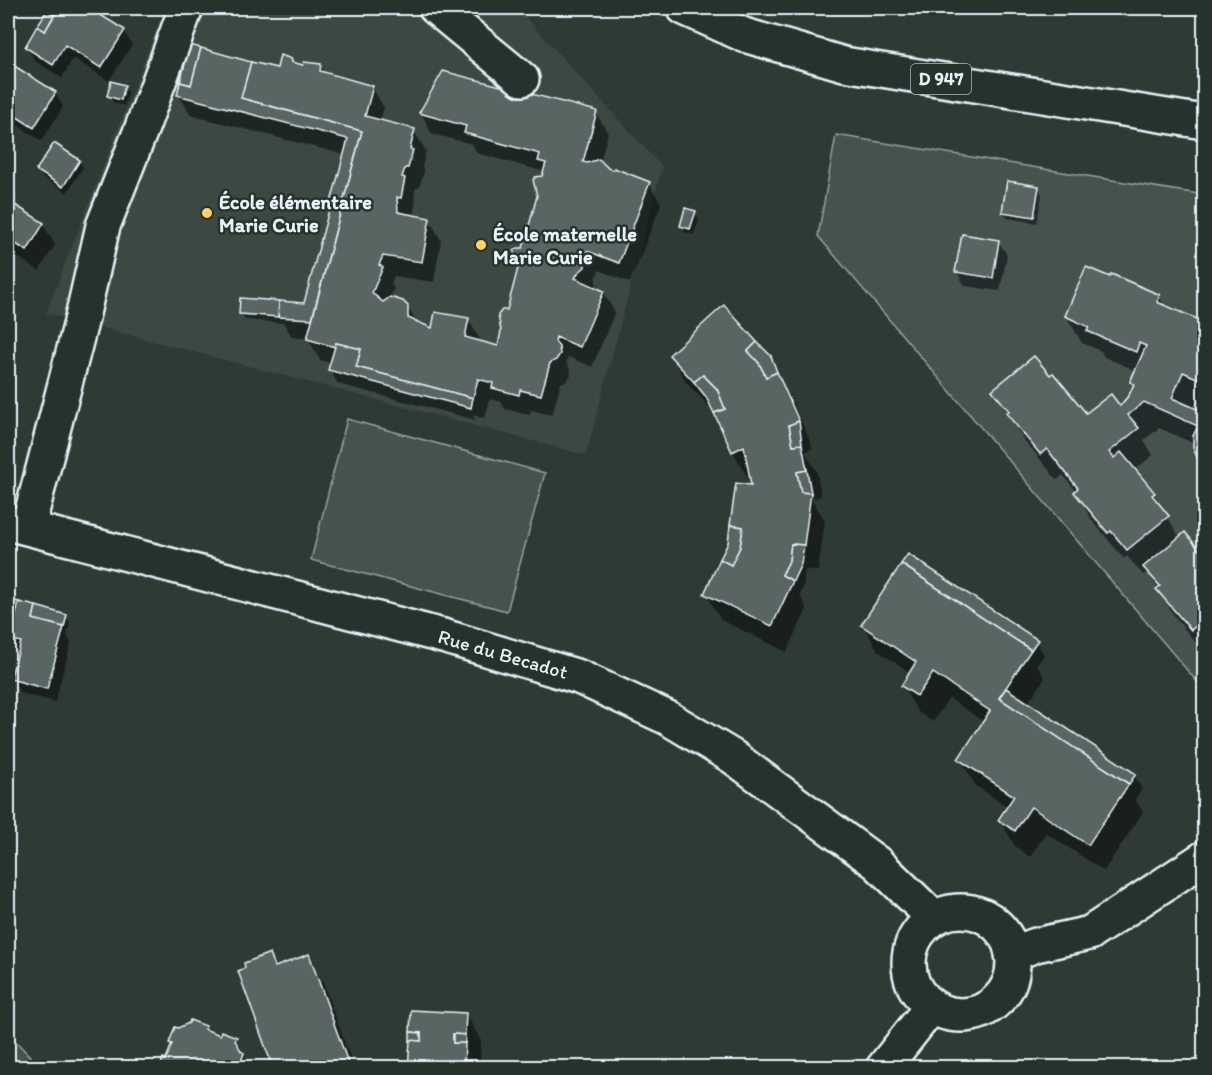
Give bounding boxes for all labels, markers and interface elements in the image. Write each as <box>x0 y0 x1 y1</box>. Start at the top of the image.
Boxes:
road number: D 947 <box>911 64 971 94</box>
place label: École élémentaire Marie Curie <box>219 190 372 237</box>
marker: École élémentaire Marie Curie <box>200 206 214 220</box>
place label: École maternelle Marie Curie <box>493 222 637 269</box>
marker: École maternelle Marie Curie <box>474 238 488 252</box>
street label: Rue du Becadot <box>435 624 571 684</box>

